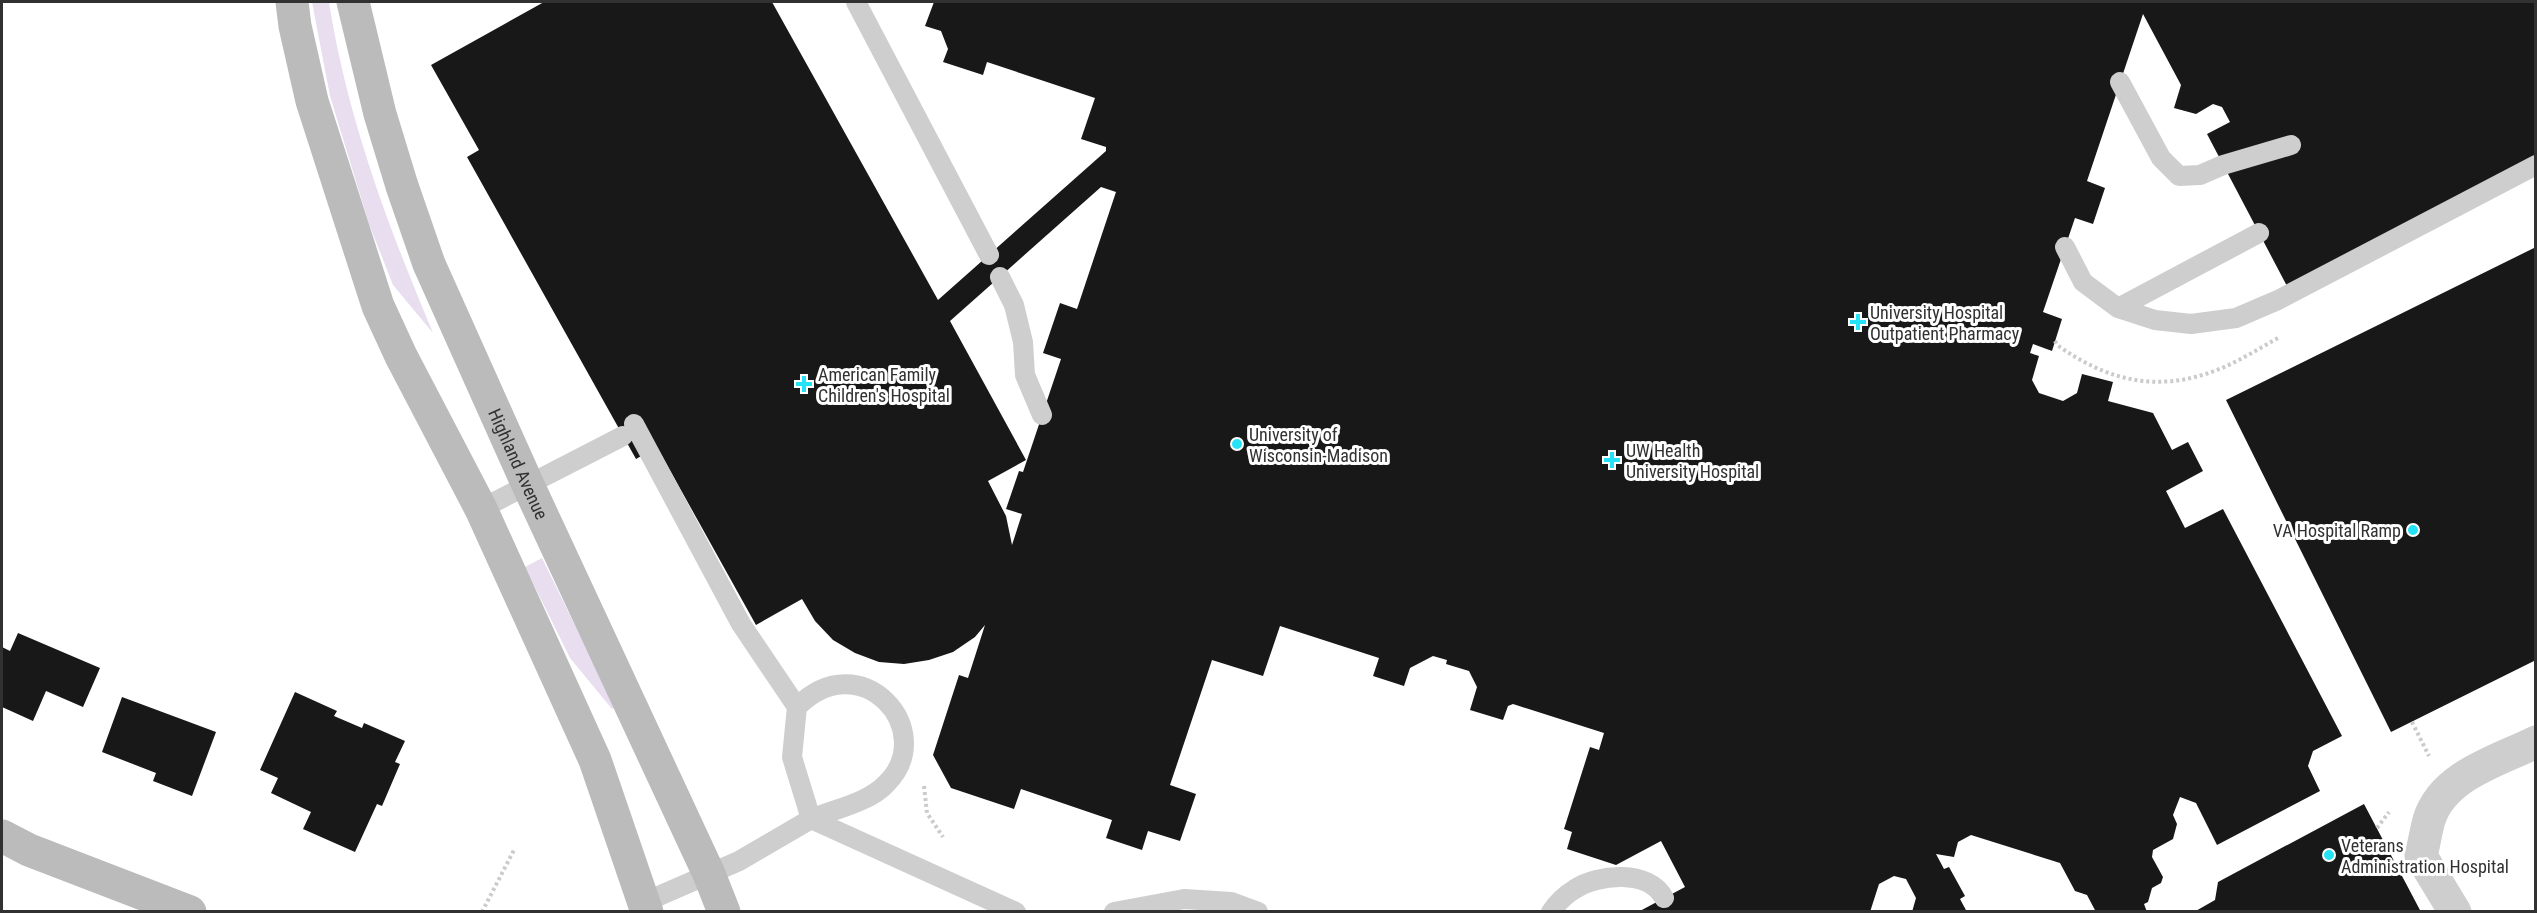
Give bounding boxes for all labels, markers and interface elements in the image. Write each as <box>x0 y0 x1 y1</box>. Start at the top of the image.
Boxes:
place label: University Hospital Outpatient Pharmacy <box>1870 302 2020 344</box>
marker: University Hospital Outpatient Pharmacy <box>1851 315 1865 329</box>
place label: American Family Children's Hospital <box>818 364 950 406</box>
marker: American Family Children's Hospital <box>795 375 813 393</box>
street label: Highland Avenue <box>485 405 553 522</box>
place label: University of Wisconsin-Madison <box>1249 424 1388 466</box>
marker: University of Wisconsin-Madison <box>1230 437 1244 451</box>
place label: UW Health University Hospital <box>1626 440 1759 482</box>
marker: UW Health University Hospital <box>1603 451 1621 469</box>
place label: VA Hospital Ramp <box>2273 520 2401 541</box>
marker: VA Hospital Ramp <box>2406 523 2420 537</box>
place label: Veterans Administration Hospital <box>2341 835 2509 877</box>
marker: Veterans Administration Hospital <box>2322 848 2336 862</box>

